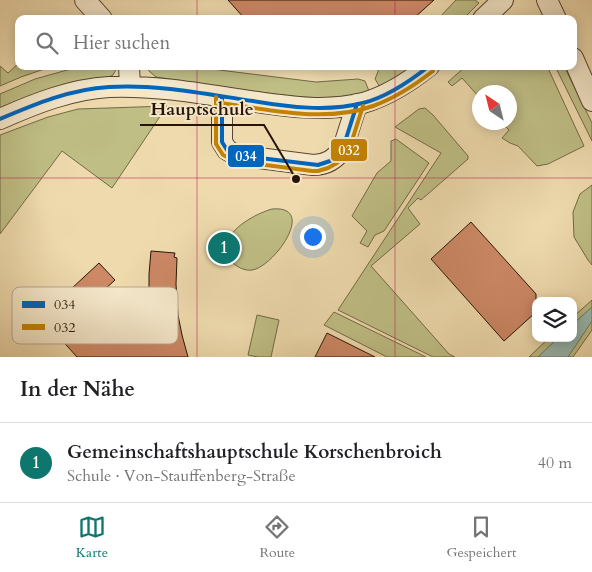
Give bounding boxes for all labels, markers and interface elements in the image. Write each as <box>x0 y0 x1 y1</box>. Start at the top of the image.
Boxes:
search box <box>15 15 577 70</box>
icon: search <box>33 29 61 57</box>
text: Hier suchen <box>73 30 170 56</box>
north arrow <box>472 85 517 130</box>
callout: Hauptschule <box>140 92 264 125</box>
text: Hauptschule <box>150 97 254 122</box>
line badge: 032 <box>330 138 368 162</box>
text: 032 <box>338 141 360 160</box>
line badge: 034 <box>227 144 265 168</box>
text: 034 <box>235 147 257 166</box>
your location <box>300 224 326 250</box>
pin: 1 <box>208 229 240 267</box>
legend <box>12 287 178 344</box>
text: 034 <box>54 295 76 314</box>
map controls <box>532 297 577 342</box>
button: layers <box>532 297 577 342</box>
text: 032 <box>54 318 76 337</box>
text: In der Nähe <box>20 375 135 404</box>
text: Gemeinschaftshauptschule Korschenbroich <box>67 439 442 465</box>
text: 1 <box>32 452 40 474</box>
text: 40 m <box>538 452 572 474</box>
text: Schule · Von-Stauffenberg-Straße <box>67 465 296 487</box>
tab: Karte <box>76 513 108 562</box>
tab: Route <box>259 513 295 562</box>
tab: Gespeichert <box>446 513 516 562</box>

